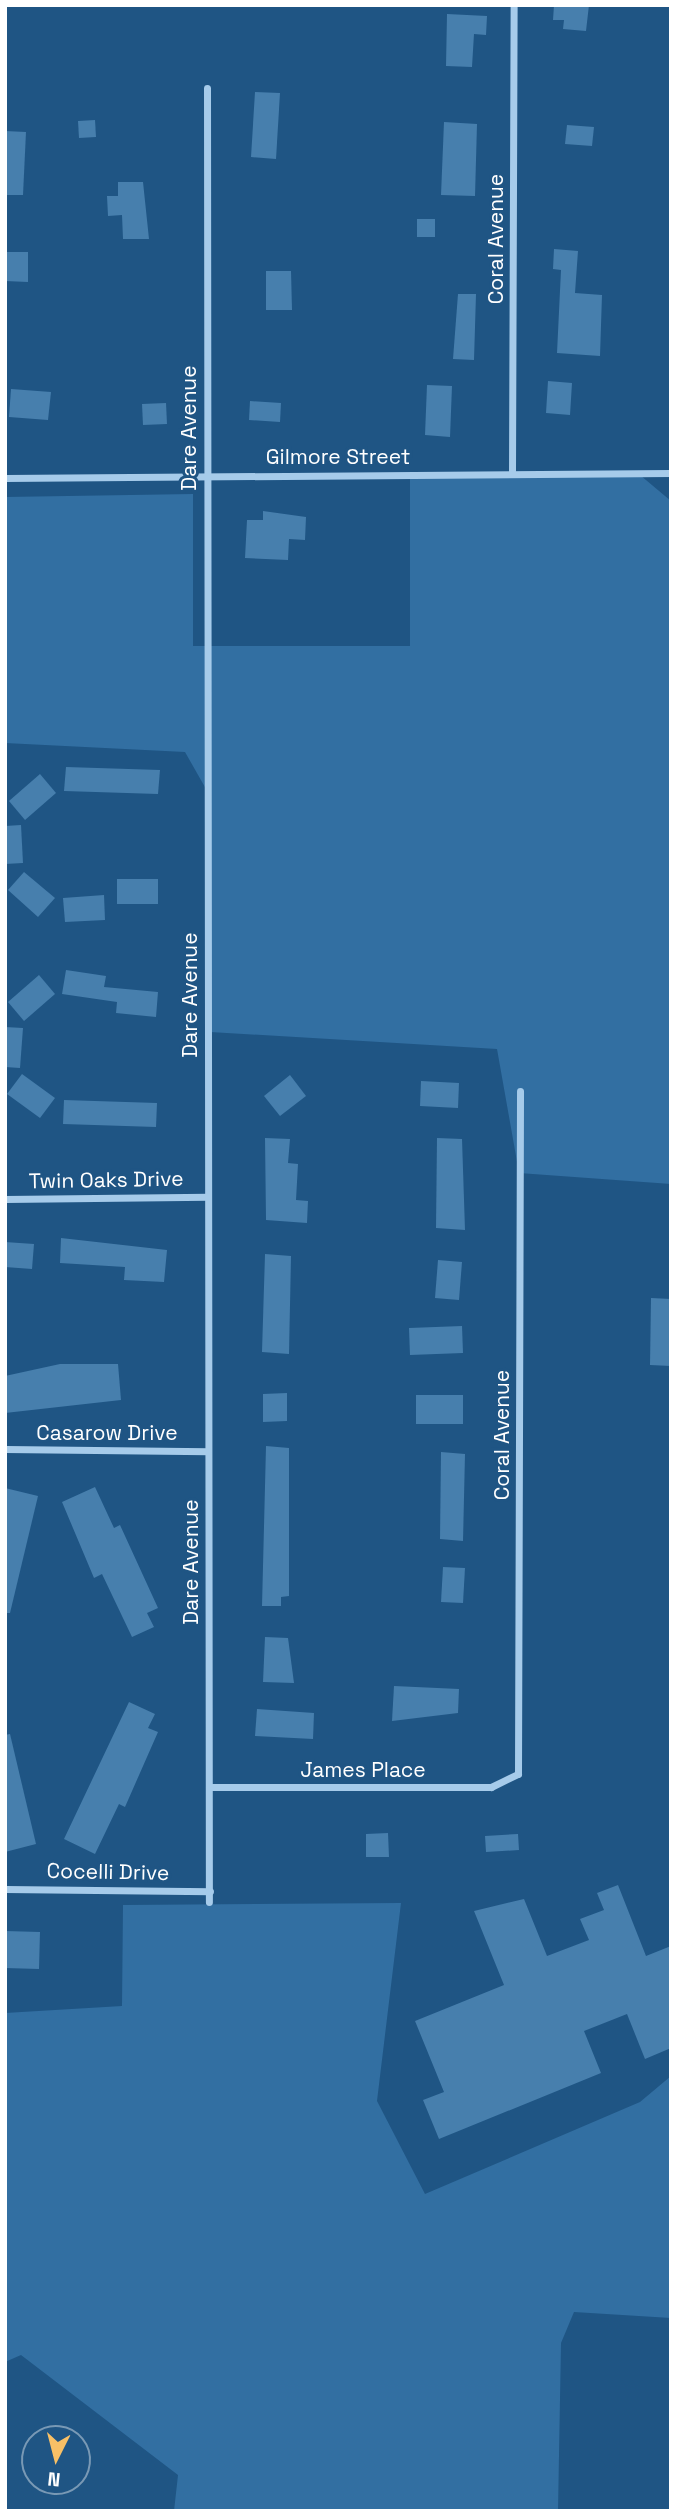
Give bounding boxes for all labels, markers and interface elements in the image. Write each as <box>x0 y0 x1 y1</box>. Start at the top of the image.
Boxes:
street label: Coral Avenue <box>483 174 509 304</box>
street label: Dare Avenue <box>176 365 202 491</box>
street label: Gilmore Street <box>266 444 410 470</box>
street label: Dare Avenue <box>177 932 203 1058</box>
street label: Twin Oaks Drive <box>28 1166 184 1194</box>
street label: Coral Avenue <box>489 1370 515 1500</box>
street label: Casarow Drive <box>36 1420 178 1446</box>
street label: Dare Avenue <box>178 1499 204 1625</box>
street label: James Place <box>300 1757 426 1783</box>
street label: Cocelli Drive <box>46 1858 170 1886</box>
north arrow <box>21 2425 91 2495</box>
text: N <box>46 2466 62 2492</box>

